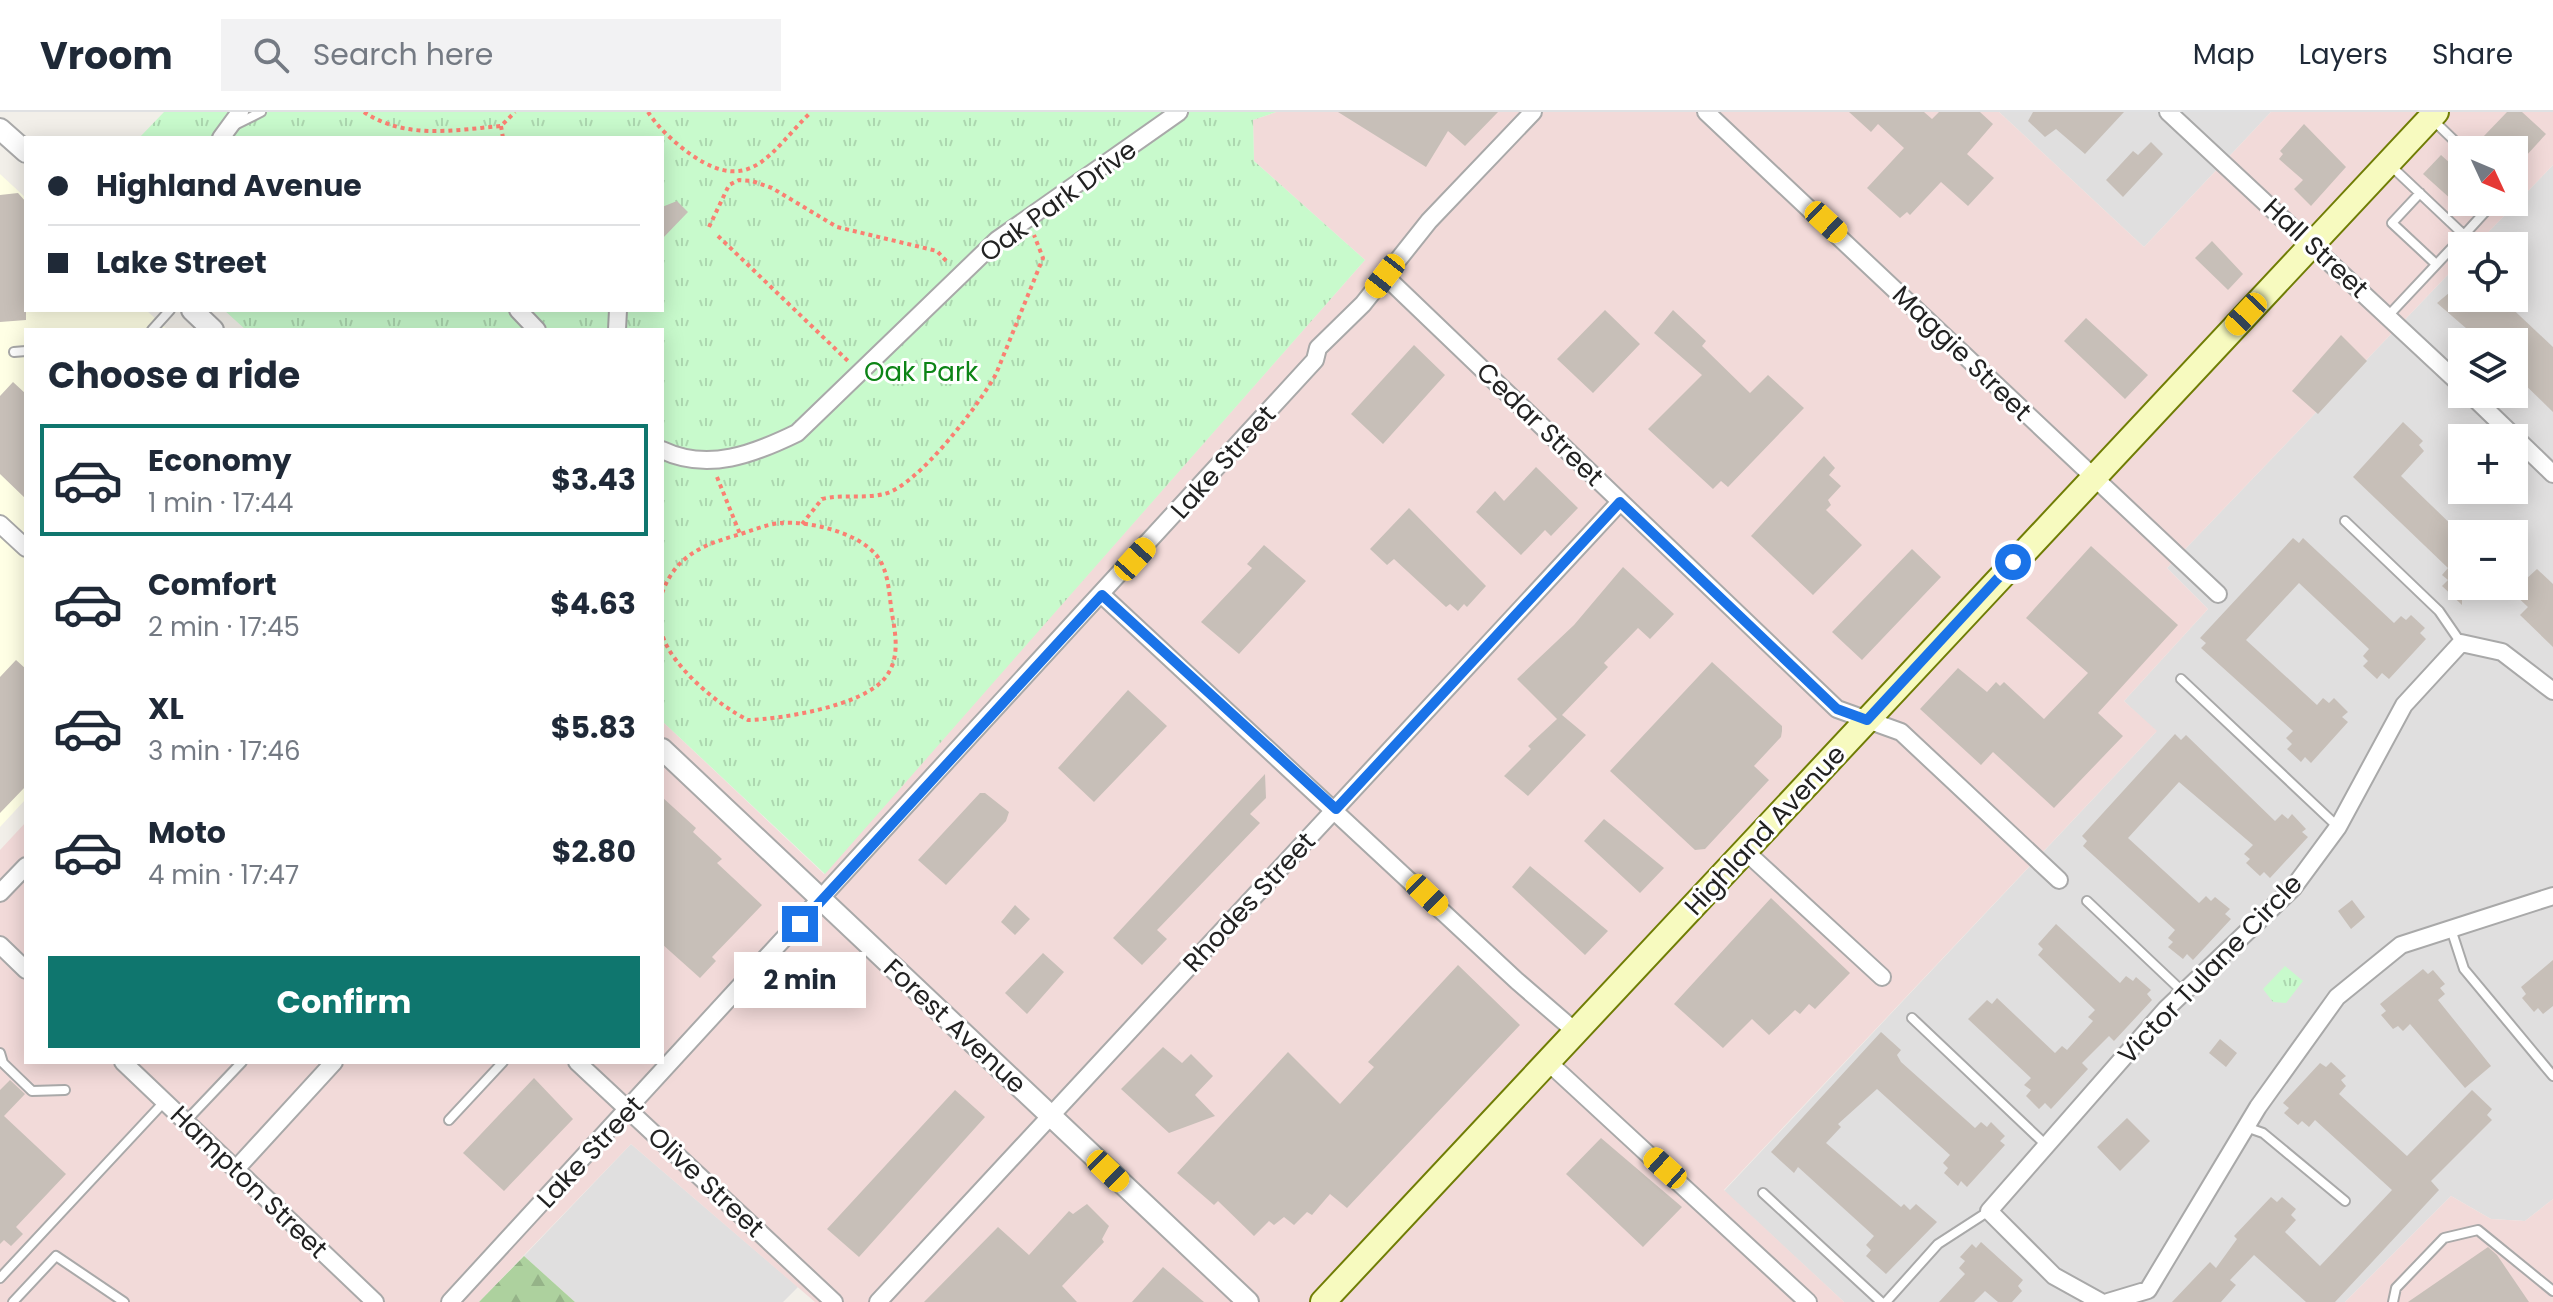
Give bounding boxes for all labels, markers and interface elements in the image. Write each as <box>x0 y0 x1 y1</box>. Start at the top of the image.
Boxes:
search box <box>221 19 781 91</box>
text: Vroom <box>40 29 173 82</box>
icon: search <box>249 33 293 77</box>
text: Search here <box>313 33 493 76</box>
text: Map <box>2193 35 2255 74</box>
text: Layers <box>2299 35 2388 74</box>
text: Share <box>2432 35 2513 74</box>
street label: Oak Park Drive <box>972 132 1144 270</box>
north arrow <box>2448 136 2528 216</box>
map controls <box>2448 136 2528 600</box>
text: Highland Avenue <box>96 164 362 207</box>
street label: Hall Street <box>2256 190 2376 306</box>
car <box>1800 197 1852 247</box>
button: locate <box>2448 232 2528 312</box>
text: Lake Street <box>96 241 267 284</box>
car <box>1361 250 1409 302</box>
street label: Maggie Street <box>1885 277 2039 429</box>
car <box>2221 288 2271 340</box>
button: layers <box>2448 328 2528 408</box>
text: Choose a ride <box>48 350 300 401</box>
park label: Oak Park <box>864 354 979 390</box>
street label: Cedar Street <box>1468 354 1612 494</box>
street label: Lake Street <box>1162 397 1284 527</box>
button: + <box>2448 424 2528 504</box>
text: Economy <box>148 439 292 482</box>
icon: car <box>52 444 124 516</box>
text: $3.43 <box>551 458 636 501</box>
text: 1 min · 17:44 <box>148 485 293 521</box>
button: − <box>2448 520 2528 600</box>
car <box>1110 533 1160 585</box>
route start <box>1995 544 2031 580</box>
text: Comfort <box>148 563 277 606</box>
icon: car <box>52 568 124 640</box>
text: $4.63 <box>550 582 636 625</box>
text: 2 min · 17:45 <box>148 609 300 645</box>
text: XL <box>148 687 184 730</box>
icon: car <box>52 692 124 764</box>
text: $5.83 <box>551 706 636 749</box>
text: 3 min · 17:46 <box>148 733 300 769</box>
street label: Highland Avenue <box>1676 737 1854 923</box>
text: Moto <box>148 811 226 854</box>
icon: car <box>52 816 124 888</box>
street label: Rhodes Street <box>1175 824 1323 980</box>
text: $2.80 <box>552 830 636 873</box>
text: 4 min · 17:47 <box>148 857 299 893</box>
street label: Victor Tulane Circle <box>2110 866 2310 1072</box>
car <box>1401 870 1453 920</box>
route end <box>782 906 818 942</box>
street label: Forest Avenue <box>876 950 1034 1102</box>
callout: 2 min <box>734 952 866 1008</box>
button: Confirm <box>48 956 640 1048</box>
text: 2 min <box>763 962 837 998</box>
street label: Lake Street <box>529 1088 651 1216</box>
street label: Hampton Street <box>162 1098 336 1266</box>
street label: Olive Street <box>640 1119 772 1245</box>
car <box>1639 1143 1691 1193</box>
car <box>1082 1146 1134 1196</box>

